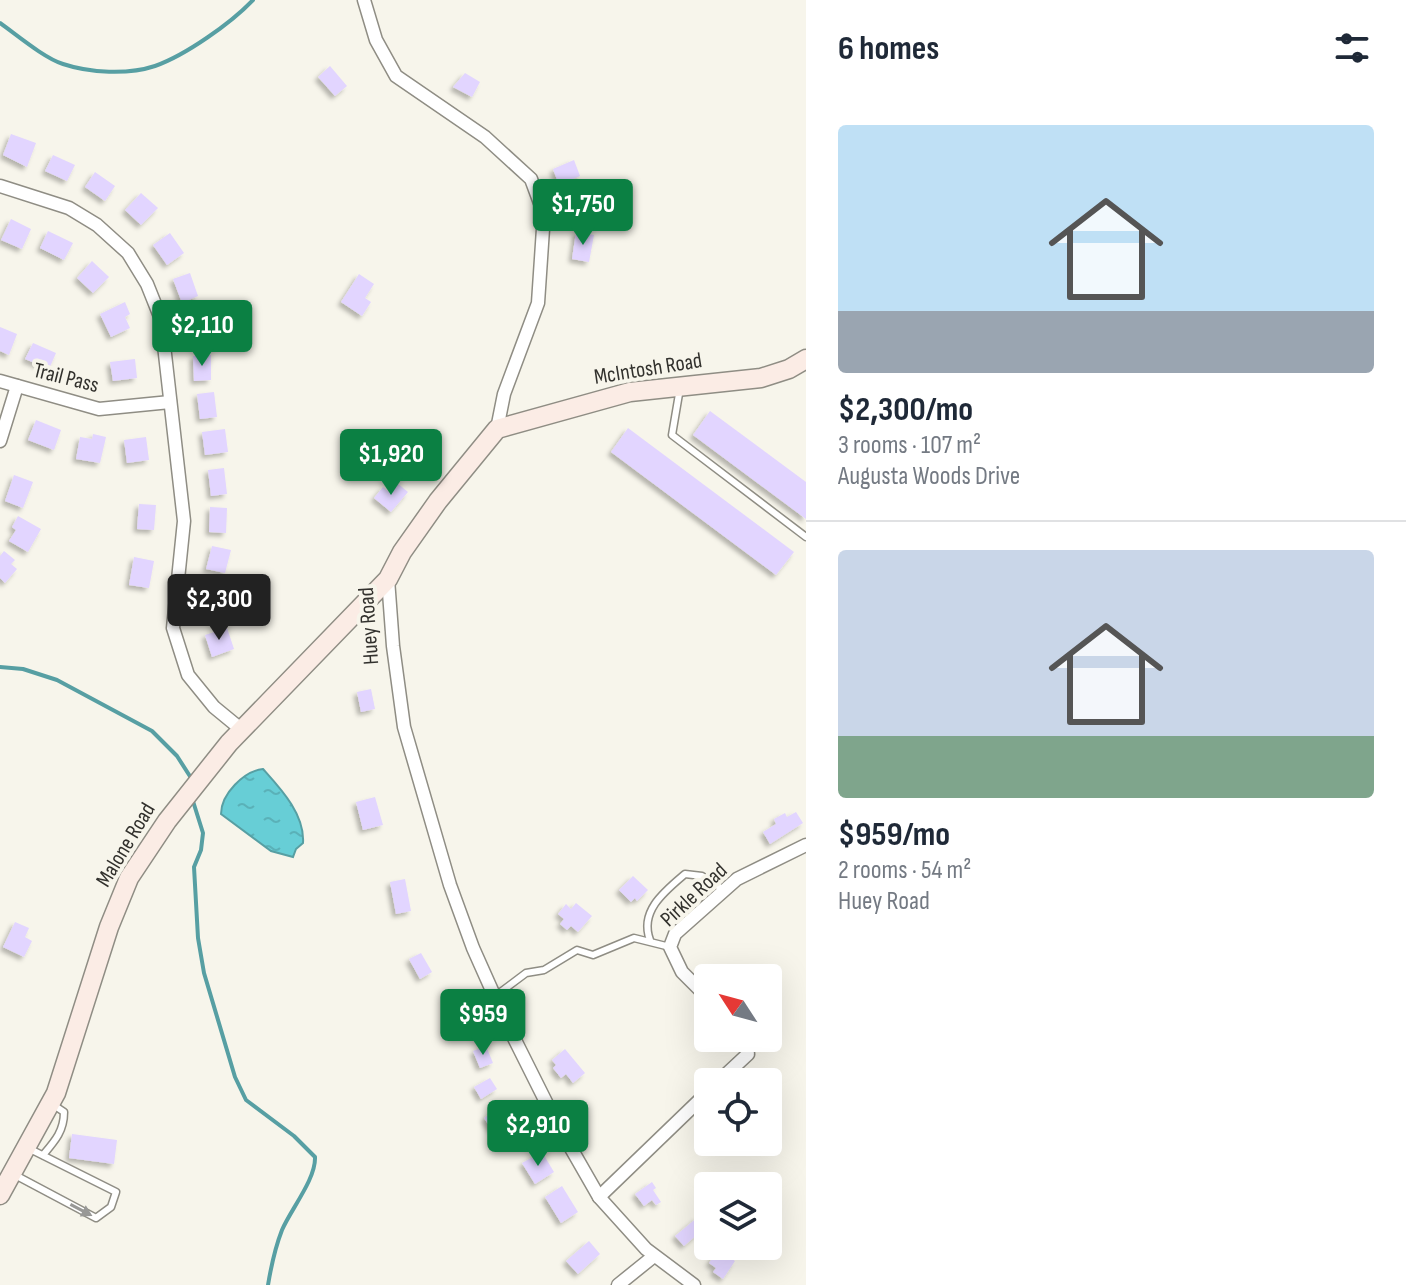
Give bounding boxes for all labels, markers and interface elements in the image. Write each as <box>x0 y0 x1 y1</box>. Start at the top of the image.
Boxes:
icon: filters <box>1330 26 1374 70</box>
text: 6 homes <box>838 28 939 69</box>
icon: home <box>1034 177 1178 321</box>
pin: $1,750 <box>518 179 648 247</box>
text: $1,750 <box>551 189 615 220</box>
pin: $2,110 <box>137 300 267 368</box>
text: $2,110 <box>170 310 234 341</box>
street label: McIntosh Road <box>592 347 704 391</box>
street label: Trail Pass <box>30 357 102 399</box>
text: $2,300/mo <box>838 389 973 430</box>
pin: $1,920 <box>326 429 456 497</box>
text: 3 rooms · 107 m² <box>838 430 981 461</box>
text: $1,920 <box>358 439 424 470</box>
text: Augusta Woods Drive <box>838 461 1020 492</box>
pin: $2,300 <box>154 574 284 642</box>
text: $2,300 <box>186 584 252 615</box>
street label: Huey Road <box>353 586 385 666</box>
icon: home <box>1034 602 1178 746</box>
street label: Malone Road <box>90 798 162 892</box>
text: $959/mo <box>838 814 950 855</box>
text: 2 rooms · 54 m² <box>838 855 971 886</box>
street label: Pirkle Road <box>655 857 733 933</box>
text: Huey Road <box>838 886 930 917</box>
north arrow <box>694 964 782 1052</box>
map controls <box>694 964 782 1260</box>
pin: $959 <box>436 989 530 1057</box>
text: $959 <box>458 999 508 1030</box>
button: locate <box>694 1068 782 1156</box>
pin: $2,910 <box>473 1100 603 1168</box>
text: $2,910 <box>505 1110 571 1141</box>
button: layers <box>694 1172 782 1260</box>
one-way arrow <box>70 1202 92 1216</box>

